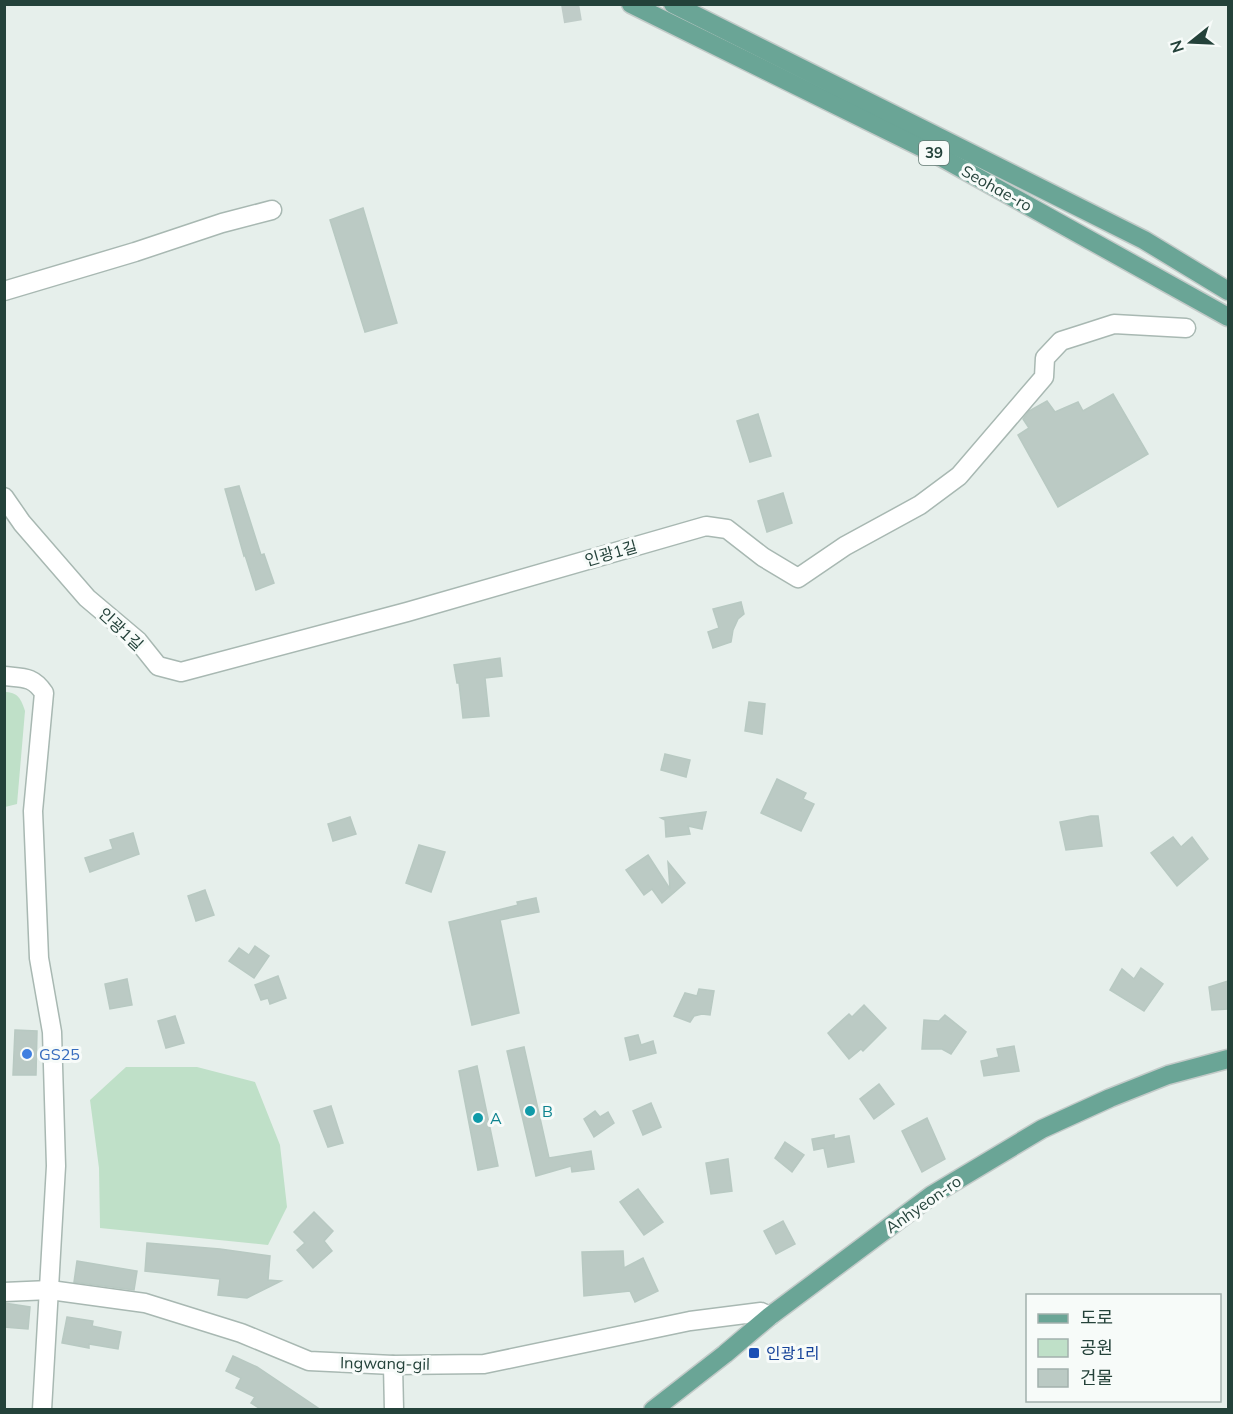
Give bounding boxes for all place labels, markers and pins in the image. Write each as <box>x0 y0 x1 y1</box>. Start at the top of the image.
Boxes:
place label: GS25 <box>39 1044 80 1064</box>
marker: GS25 <box>20 1047 34 1061</box>
place label: B <box>542 1101 553 1121</box>
marker: B <box>523 1104 537 1118</box>
place label: A <box>490 1108 502 1128</box>
marker: A <box>471 1111 485 1125</box>
place label: 인광1리 <box>766 1343 820 1363</box>
marker: 인광1리 <box>747 1346 761 1360</box>

